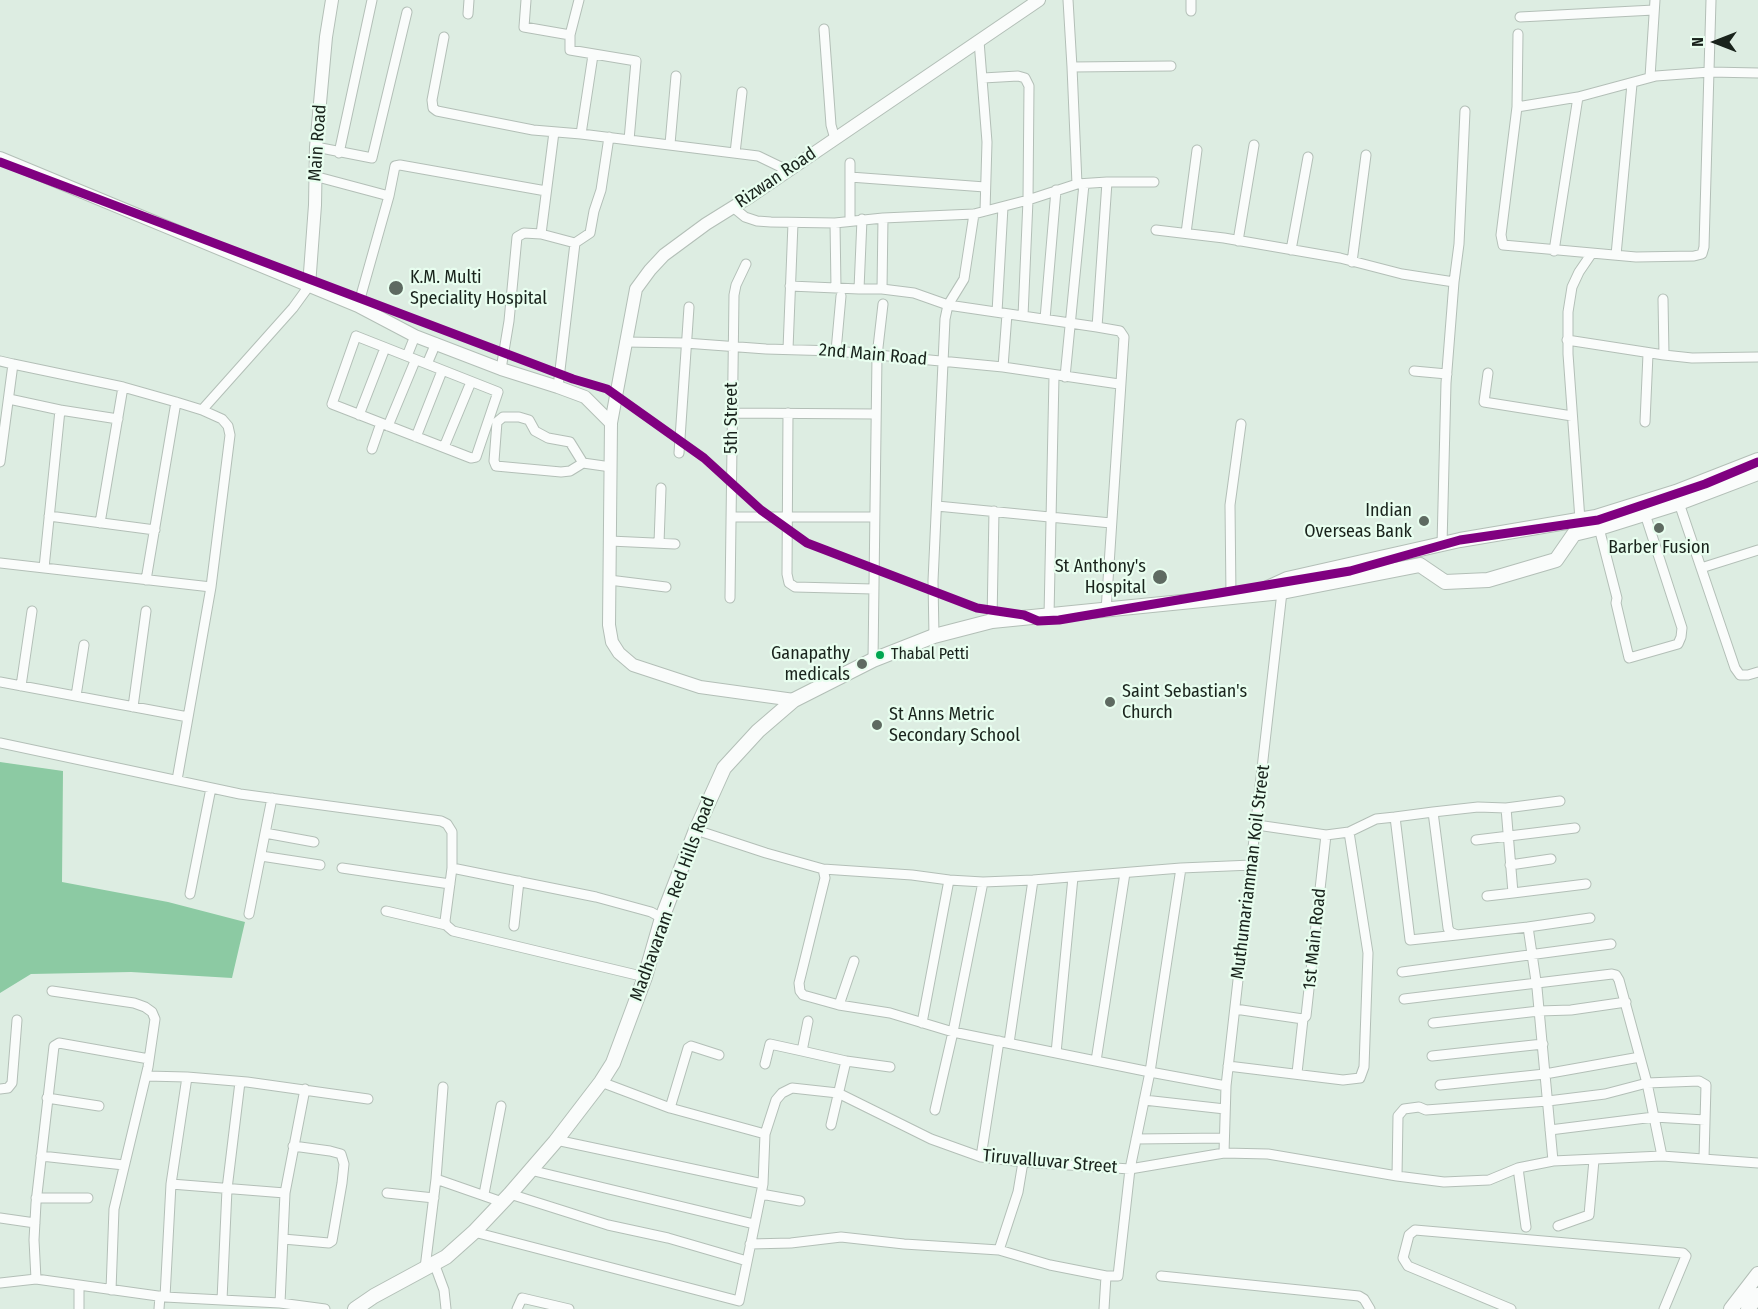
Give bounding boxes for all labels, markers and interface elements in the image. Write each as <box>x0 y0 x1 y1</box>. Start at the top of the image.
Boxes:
north arrow <box>1686 12 1746 72</box>
text: N <box>1688 37 1707 47</box>
street label: Main Road <box>305 104 331 182</box>
street label: Rizwan Road <box>731 143 821 213</box>
place label: K.M. Multi Speciality Hospital <box>410 267 547 310</box>
marker: K.M. Multi Speciality Hospital <box>387 279 405 297</box>
street label: 2nd Main Road <box>818 340 928 370</box>
street label: 5th Street <box>721 382 743 454</box>
place label: Indian Overseas Bank <box>1304 500 1412 542</box>
marker: Indian Overseas Bank <box>1417 514 1431 528</box>
marker: Barber Fusion <box>1652 521 1666 535</box>
place label: Barber Fusion <box>1608 537 1710 559</box>
place label: St Anthony's Hospital <box>1055 556 1146 598</box>
marker: St Anthony's Hospital <box>1151 568 1169 586</box>
place label: Ganapathy medicals <box>771 643 850 686</box>
place label: Thabal Petti <box>891 645 969 665</box>
marker: Thabal Petti <box>874 649 886 661</box>
marker: Ganapathy medicals <box>855 657 869 671</box>
place label: Saint Sebastian's Church <box>1122 681 1247 724</box>
marker: Saint Sebastian's Church <box>1103 695 1117 709</box>
place label: St Anns Metric Secondary School <box>889 704 1020 746</box>
marker: St Anns Metric Secondary School <box>870 718 884 732</box>
street label: Muthumariamman Koil Street <box>1227 763 1275 981</box>
street label: Madhavaram - Red Hills Road <box>626 794 720 1004</box>
street label: 1st Main Road <box>1299 887 1331 991</box>
street label: Tiruvalluvar Street <box>982 1145 1118 1179</box>

